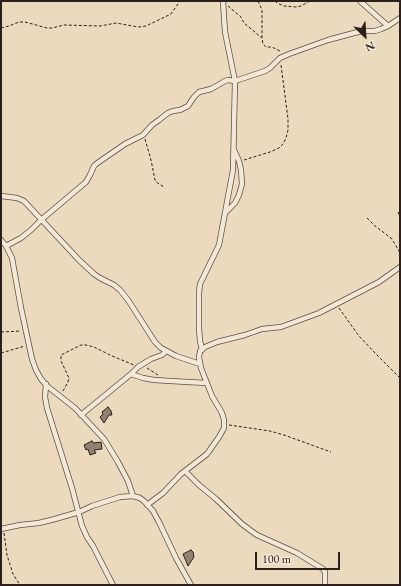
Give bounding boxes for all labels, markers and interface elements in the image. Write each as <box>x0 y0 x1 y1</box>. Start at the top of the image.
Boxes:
north arrow <box>345 16 385 56</box>
text: N <box>363 39 377 55</box>
scale bar <box>257 544 342 570</box>
text: 100 m <box>262 551 291 567</box>

